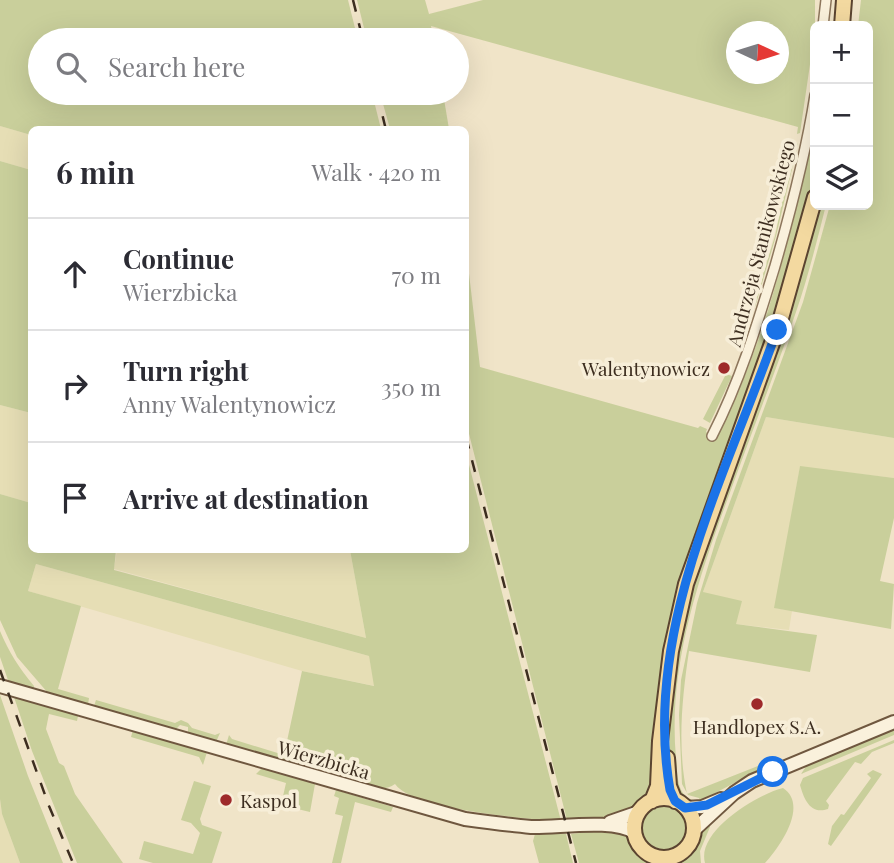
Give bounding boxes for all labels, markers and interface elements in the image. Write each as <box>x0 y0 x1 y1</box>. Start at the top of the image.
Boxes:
north arrow <box>726 21 789 84</box>
map controls <box>810 21 873 210</box>
button: + <box>810 21 873 84</box>
search box <box>28 28 469 105</box>
icon: search <box>52 48 90 86</box>
text: Search here <box>108 49 245 84</box>
button: − <box>810 84 873 147</box>
street label: Andrzeja Stanikowskiego <box>720 137 800 350</box>
button: layers <box>810 147 873 210</box>
text: 6 min <box>56 152 135 192</box>
text: Walk · 420 m <box>312 156 441 187</box>
text: Continue <box>123 241 234 276</box>
icon: ahead <box>56 255 94 293</box>
text: 70 m <box>392 259 441 290</box>
text: Wierzbicka <box>123 276 238 307</box>
route end <box>761 314 792 345</box>
text: Turn right <box>123 353 249 388</box>
place label: Walentynowicz <box>581 355 710 381</box>
marker: Walentynowicz <box>716 360 732 376</box>
icon: right <box>56 367 94 405</box>
text: 350 m <box>381 371 441 402</box>
text: Anny Walentynowicz <box>123 388 336 419</box>
icon: arrive <box>56 479 94 517</box>
text: Arrive at destination <box>123 481 369 516</box>
marker: Handlopex S.A. <box>749 696 765 712</box>
place label: Handlopex S.A. <box>693 713 821 739</box>
street label: Wierzbicka <box>274 733 374 785</box>
route start <box>757 756 788 787</box>
place label: Kaspol <box>240 787 298 813</box>
marker: Kaspol <box>218 792 234 808</box>

